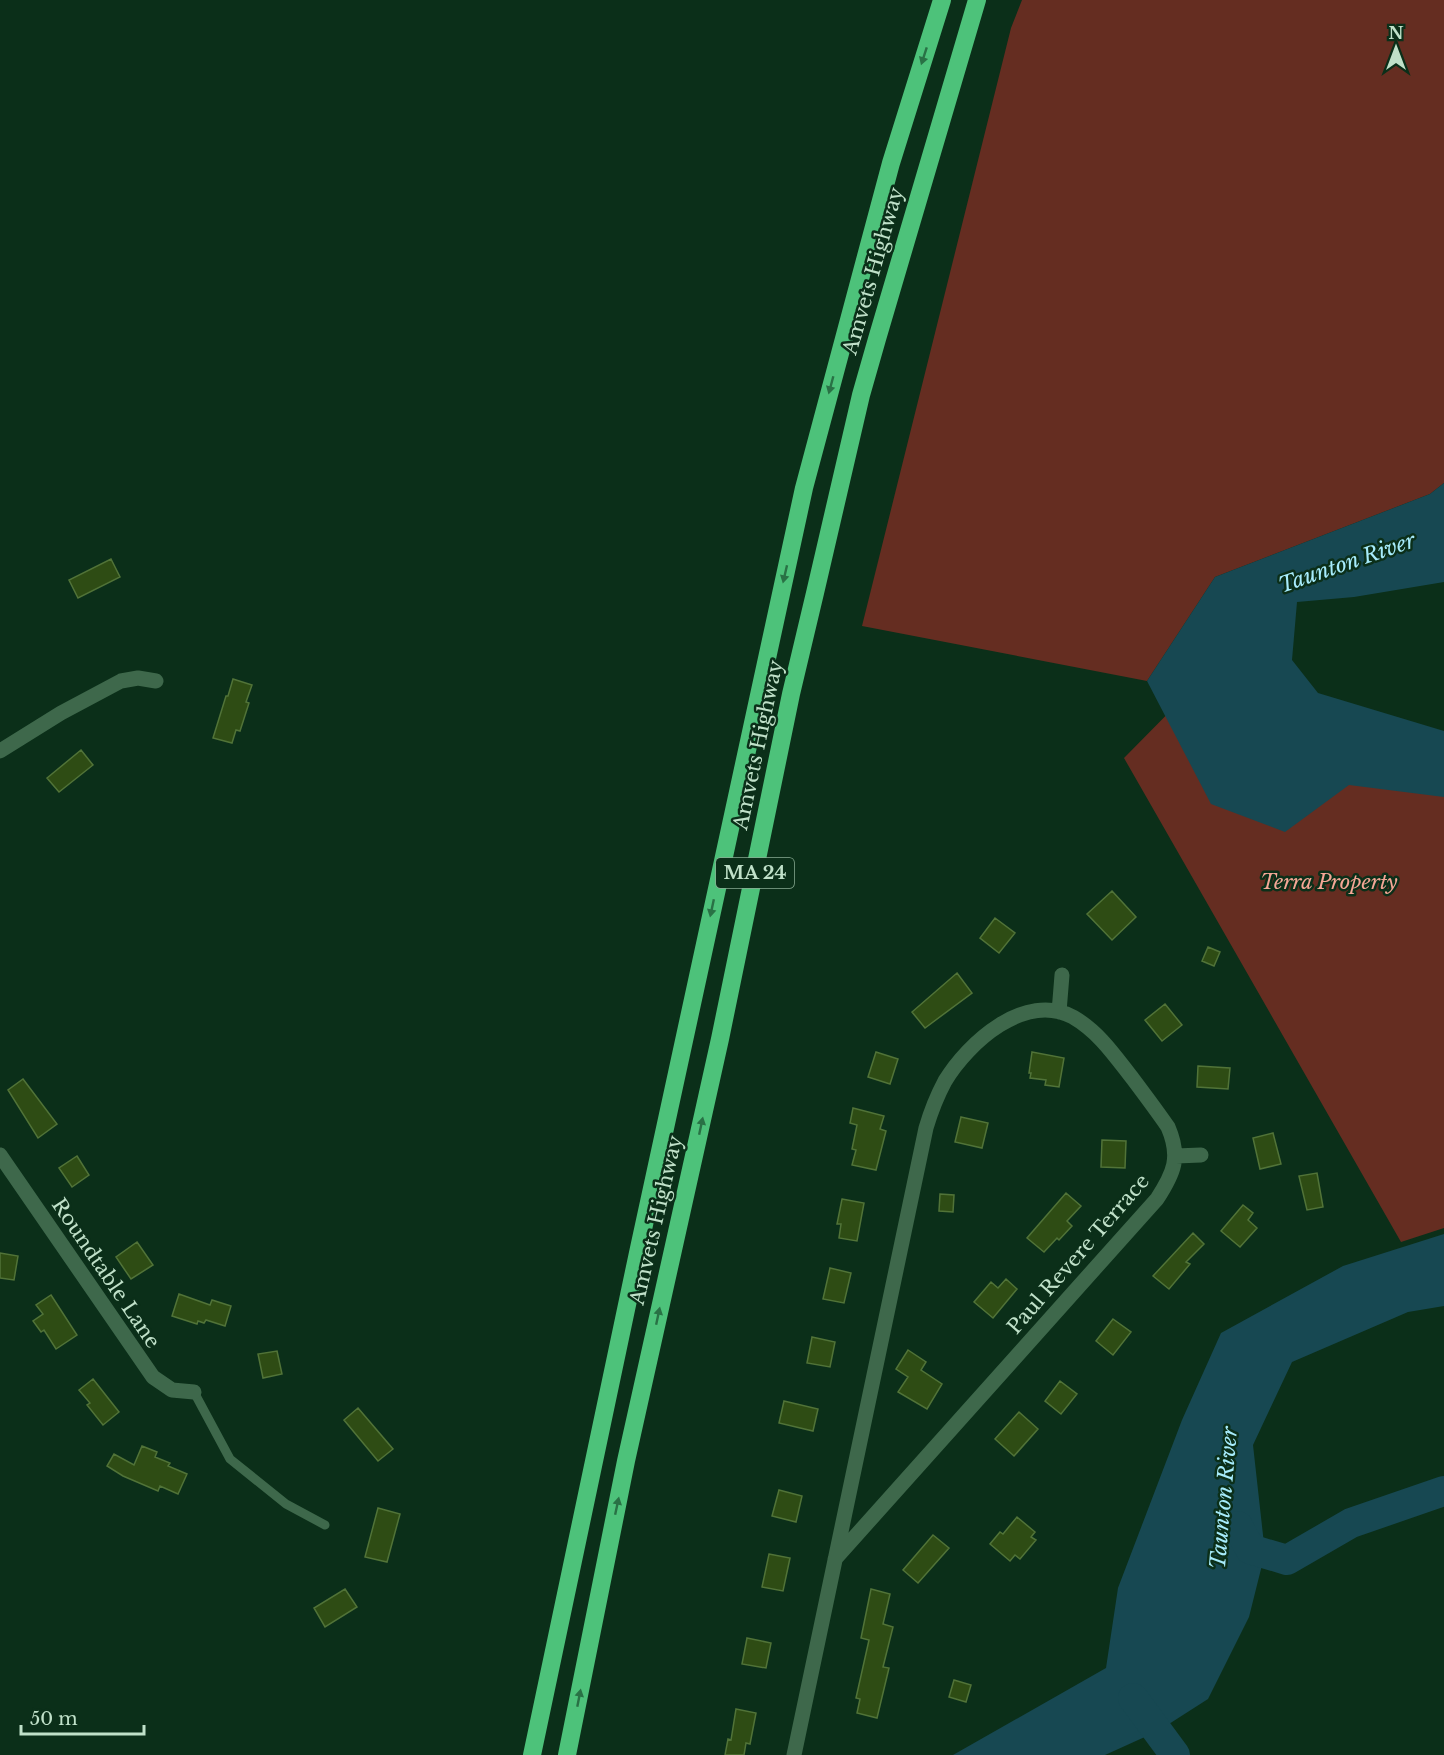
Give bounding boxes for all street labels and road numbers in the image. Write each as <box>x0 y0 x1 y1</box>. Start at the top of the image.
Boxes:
street label: Amvets Highway <box>837 184 908 358</box>
street label: Amvets Highway <box>728 658 788 833</box>
road number: MA 24 <box>716 858 794 888</box>
street label: Amvets Highway <box>625 1133 687 1308</box>
street label: Paul Revere Terrace <box>1002 1169 1154 1339</box>
street label: Roundtable Lane <box>47 1193 165 1353</box>

